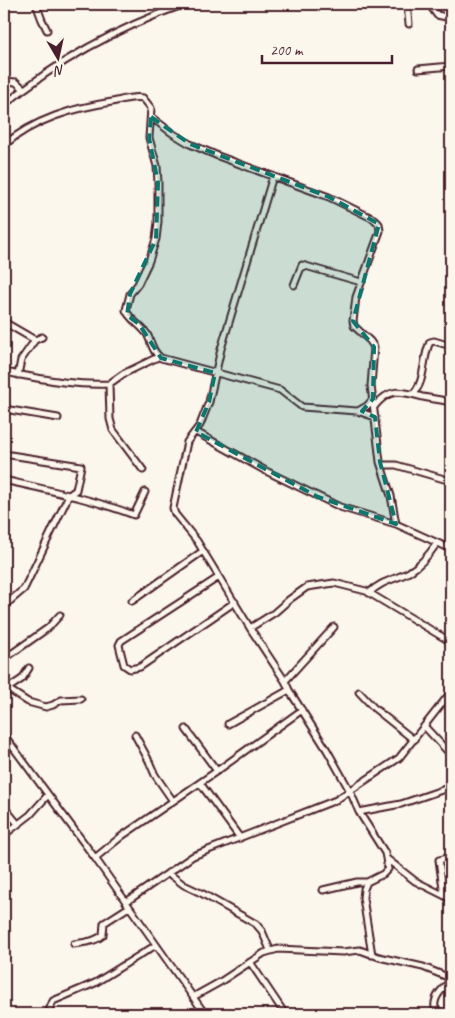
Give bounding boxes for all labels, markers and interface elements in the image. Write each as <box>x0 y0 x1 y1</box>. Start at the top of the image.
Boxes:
north arrow <box>32 32 82 82</box>
scale bar <box>262 32 392 64</box>
text: 200 m <box>270 41 304 60</box>
text: N <box>52 61 66 80</box>

